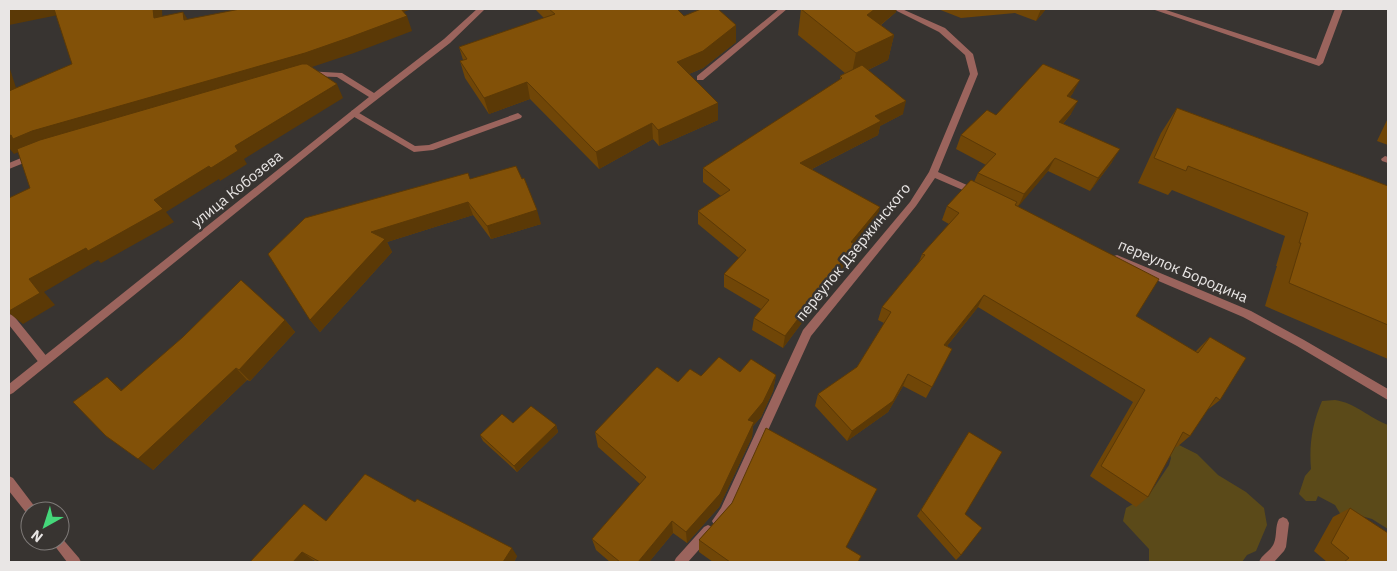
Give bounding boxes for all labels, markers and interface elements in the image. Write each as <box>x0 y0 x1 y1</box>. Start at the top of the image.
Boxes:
street label: улица Кобозева <box>187 146 286 231</box>
street label: переулок Дзержинского <box>791 179 914 325</box>
street label: переулок Бородина <box>1115 235 1251 306</box>
north arrow <box>20 501 70 551</box>
text: N <box>27 526 46 546</box>

